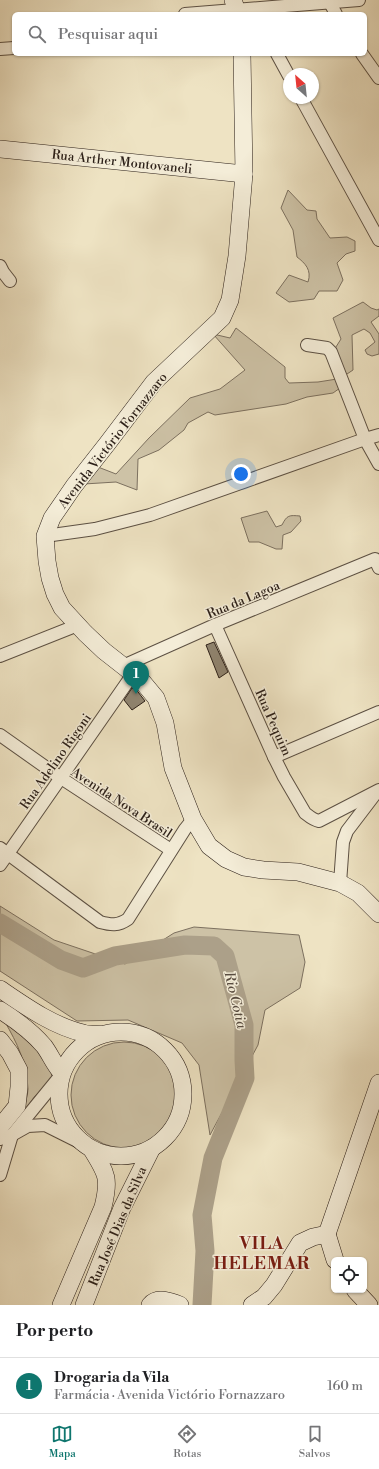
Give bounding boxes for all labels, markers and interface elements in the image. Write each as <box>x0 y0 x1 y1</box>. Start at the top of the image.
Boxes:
search box <box>12 12 367 56</box>
icon: search <box>26 23 48 45</box>
text: Pesquisar aqui <box>58 25 158 44</box>
north arrow <box>283 68 319 104</box>
street label: Rua Arther Montovaneli <box>51 147 193 177</box>
street label: Avenida Victório Fornazzaro <box>54 369 171 513</box>
your location <box>231 464 251 484</box>
street label: Rua da Lagoa <box>204 577 283 623</box>
pin: 1 <box>123 661 149 694</box>
street label: Rua Pequim <box>251 687 295 759</box>
street label: Rua Adelino Rigoni <box>17 710 95 813</box>
street label: Avenida Nova Brasil <box>67 764 175 842</box>
water label: Rio Cotia <box>219 969 250 1031</box>
street label: Rua José Dias da Silva <box>86 1164 150 1289</box>
district label: VILA HELEMAR <box>214 1233 310 1275</box>
map controls <box>331 1257 367 1293</box>
button: locate <box>331 1257 367 1293</box>
text: Por perto <box>16 1320 93 1342</box>
text: Drogaria da Vila <box>54 1368 169 1387</box>
text: 1 <box>26 1378 32 1394</box>
text: 160 m <box>327 1378 363 1394</box>
text: Farmácia · Avenida Victório Fornazzaro <box>54 1387 285 1403</box>
tab: Mapa <box>49 1423 76 1461</box>
tab: Rotas <box>173 1423 201 1461</box>
tab: Salvos <box>299 1423 330 1461</box>

